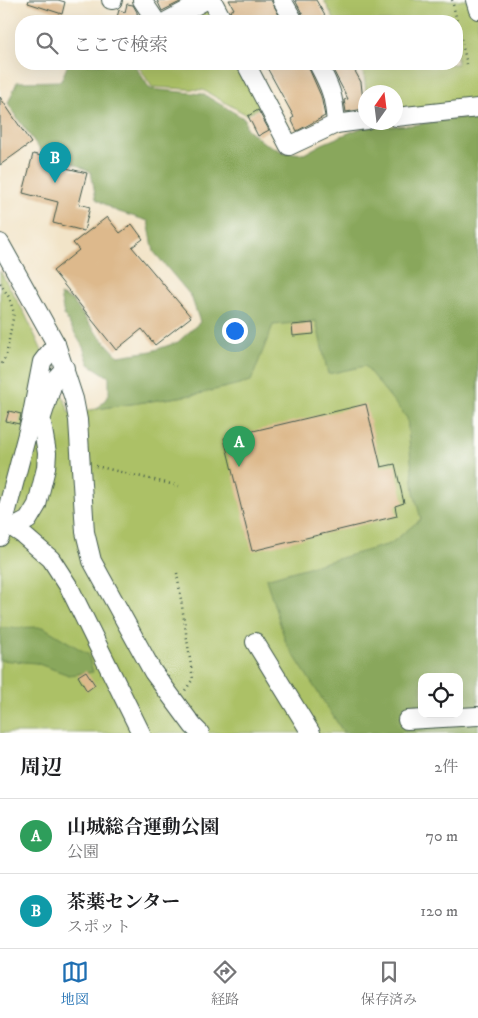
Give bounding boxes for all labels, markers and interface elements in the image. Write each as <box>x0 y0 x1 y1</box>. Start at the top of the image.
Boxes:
search box <box>15 15 463 70</box>
icon: search <box>33 29 61 57</box>
text: ここで検索 <box>73 34 168 57</box>
north arrow <box>358 85 403 130</box>
pin: B <box>39 142 71 183</box>
your location <box>222 318 248 344</box>
pin: A <box>223 426 255 467</box>
map controls <box>418 673 463 718</box>
button: locate <box>418 673 463 718</box>
text: 周辺 <box>20 755 62 781</box>
text: 2件 <box>434 757 458 777</box>
text: 山城総合運動公園 <box>67 816 219 839</box>
text: A <box>31 826 41 846</box>
text: 70 m <box>426 826 458 846</box>
text: 公園 <box>67 842 99 862</box>
text: 茶薬センター <box>67 891 180 914</box>
text: B <box>31 901 41 921</box>
text: 120 m <box>420 901 458 921</box>
text: スポット <box>67 917 131 937</box>
tab: 地図 <box>61 958 89 1009</box>
tab: 経路 <box>211 958 239 1009</box>
tab: 保存済み <box>361 958 417 1009</box>

